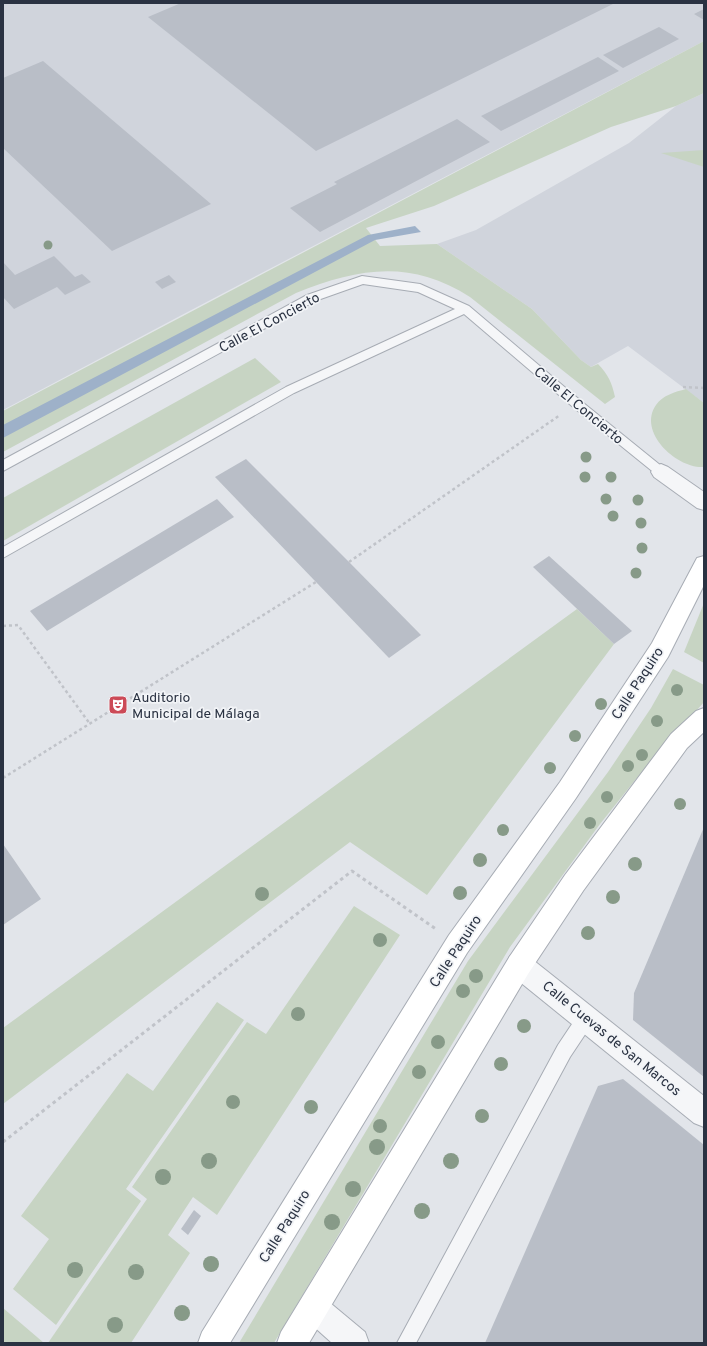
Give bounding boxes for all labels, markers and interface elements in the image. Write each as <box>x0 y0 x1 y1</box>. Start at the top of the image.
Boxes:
street label: Calle El Concierto <box>216 290 323 357</box>
street label: Calle El Concierto <box>530 364 626 449</box>
street label: Calle Paquiro <box>609 644 668 723</box>
place label: Auditorio Municipal de Málaga <box>132 690 260 723</box>
theatre icon: Auditorio Municipal de Málaga <box>107 694 129 716</box>
street label: Calle Paquiro <box>427 912 486 991</box>
street label: Calle Cuevas de San Marcos <box>538 978 684 1100</box>
street label: Calle Paquiro <box>256 1187 315 1266</box>

